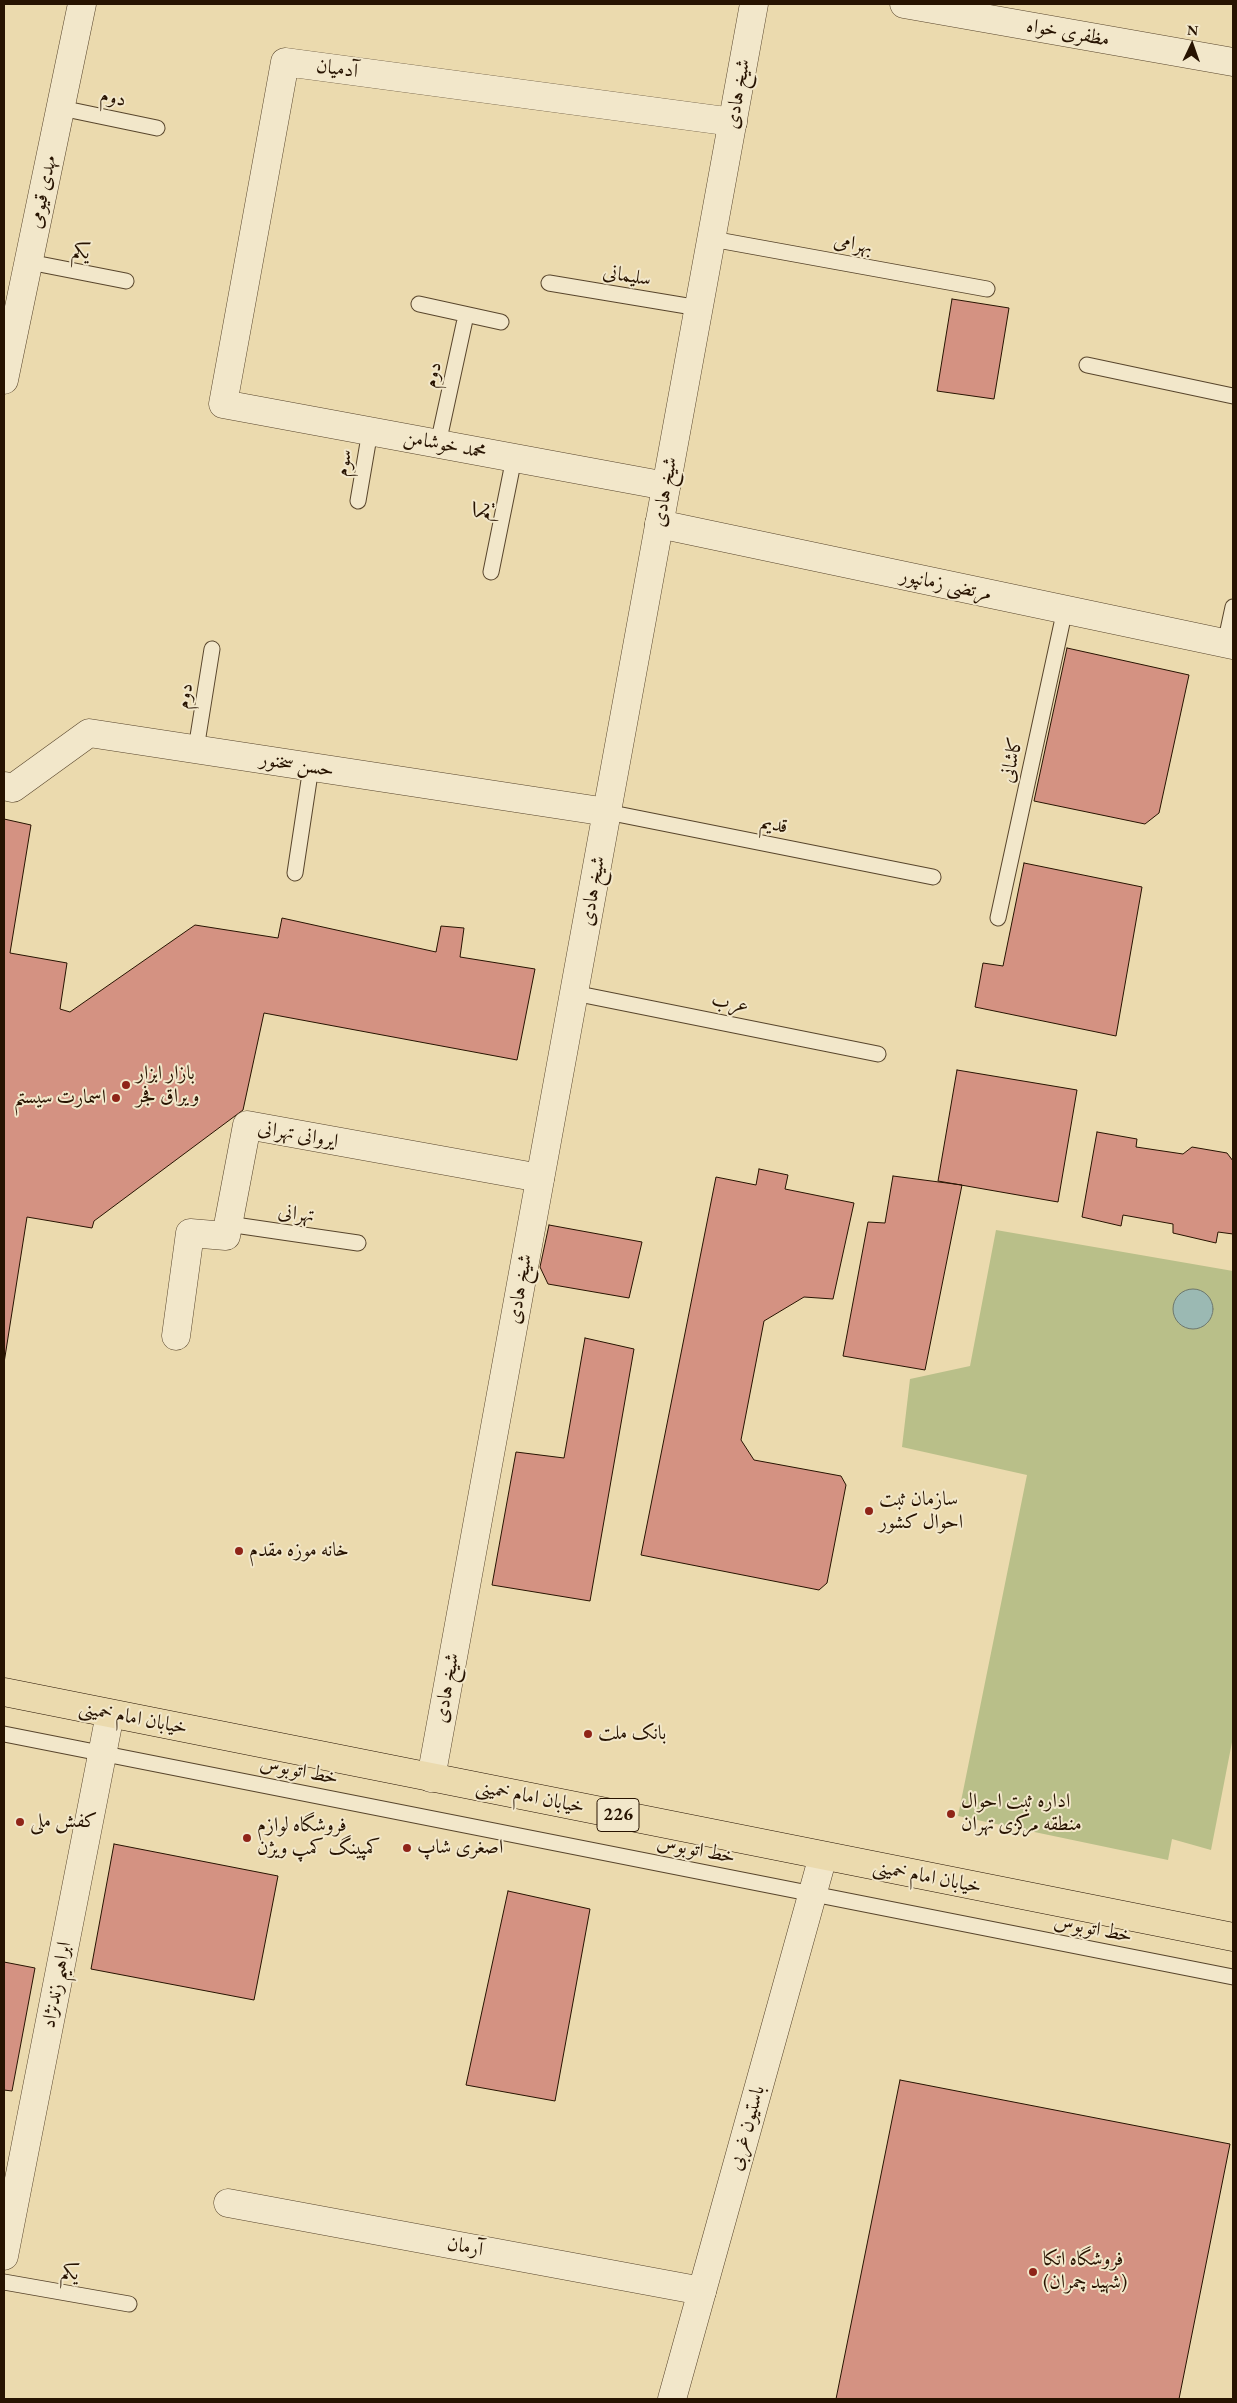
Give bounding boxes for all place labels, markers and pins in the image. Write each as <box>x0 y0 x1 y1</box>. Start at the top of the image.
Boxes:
place label: بازار ابزار و یراق فجر <box>136 1062 200 1109</box>
marker: بازار ابزار و یراق فجر <box>120 1079 132 1091</box>
place label: اسمارت سیستم <box>14 1086 106 1110</box>
marker: اسمارت سیستم <box>110 1092 122 1104</box>
place label: سازمان ثبت احوال کشور <box>879 1488 963 1535</box>
marker: سازمان ثبت احوال کشور <box>863 1505 875 1517</box>
place label: خانه موزه مقدم <box>249 1539 349 1563</box>
marker: خانه موزه مقدم <box>233 1545 245 1557</box>
place label: بانک ملت <box>598 1722 666 1746</box>
marker: بانک ملت <box>582 1728 594 1740</box>
place label: اداره ثبت احوال منطقه مركزی تهران <box>961 1790 1082 1837</box>
marker: اداره ثبت احوال منطقه مركزی تهران <box>945 1808 957 1820</box>
place label: کفش ملی <box>30 1810 97 1834</box>
place label: فروشگاه لوازم کمپینگ کمپ ویژن <box>257 1814 381 1861</box>
marker: کفش ملی <box>14 1816 26 1828</box>
marker: فروشگاه لوازم کمپینگ کمپ ویژن <box>241 1832 253 1844</box>
place label: اصغری شاپ <box>417 1836 503 1860</box>
marker: اصغری شاپ <box>401 1842 413 1854</box>
place label: فروشگاه اتکا (شهید چمران) <box>1043 2248 1127 2295</box>
marker: فروشگاه اتکا (شهید چمران) <box>1027 2266 1039 2278</box>

